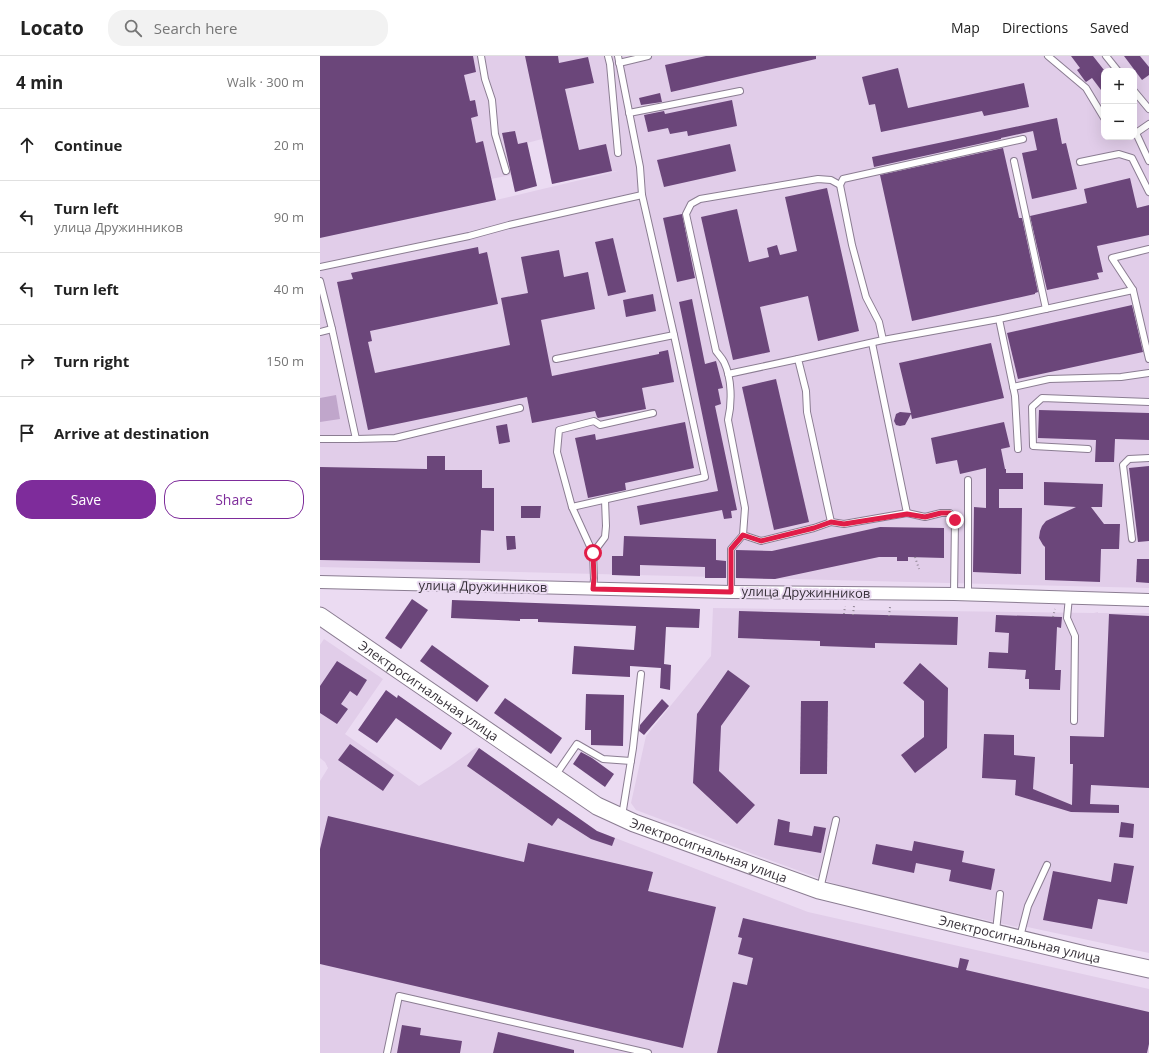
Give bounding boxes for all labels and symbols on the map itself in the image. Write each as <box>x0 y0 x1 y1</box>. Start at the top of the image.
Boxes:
route end <box>946 511 964 529</box>
route start <box>584 544 602 562</box>
street label: улица Дружинников <box>418 576 548 596</box>
street label: улица Дружинников <box>741 582 871 602</box>
street label: Электросигнальная улица <box>355 636 502 745</box>
street label: Электросигнальная улица <box>628 813 790 887</box>
street label: Электросигнальная улица <box>937 911 1102 967</box>

